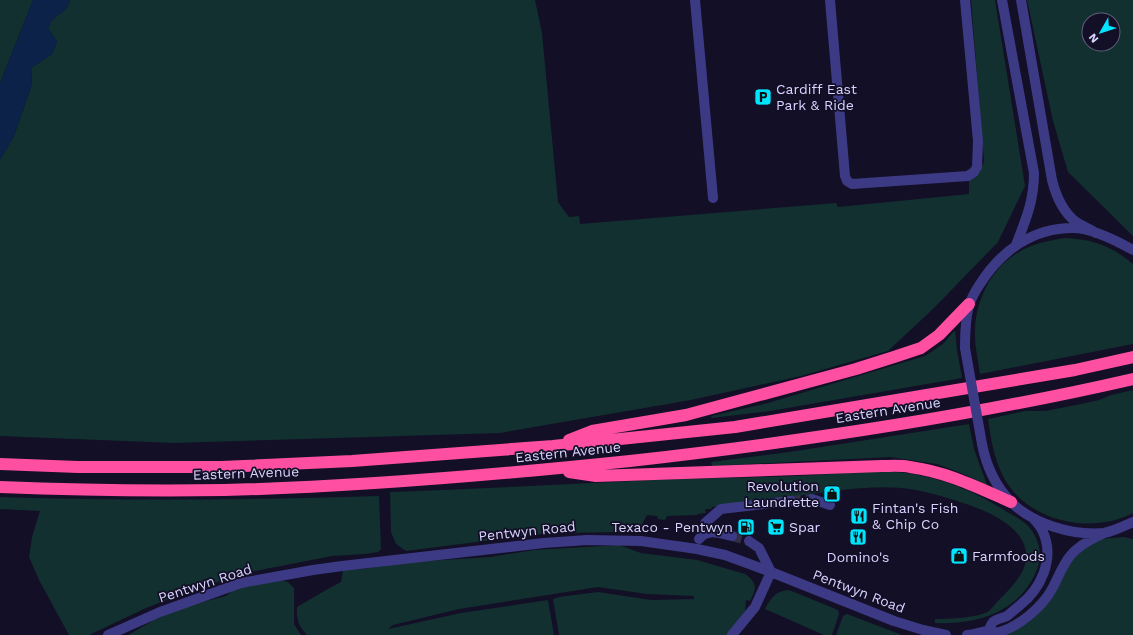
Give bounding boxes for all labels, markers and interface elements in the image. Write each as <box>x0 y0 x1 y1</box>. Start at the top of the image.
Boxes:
north arrow <box>1081 12 1121 52</box>
text: N <box>1086 31 1101 45</box>
place label: Cardiff East Park & Ride <box>776 81 857 113</box>
parking icon: Cardiff East Park & Ride <box>753 87 773 107</box>
street label: Eastern Avenue <box>834 394 942 426</box>
street label: Eastern Avenue <box>514 438 622 466</box>
street label: Eastern Avenue <box>193 463 299 483</box>
place label: Revolution Laundrette <box>744 478 819 510</box>
shop icon: Revolution Laundrette <box>822 484 842 504</box>
place label: Fintan's Fish & Chip Co <box>872 500 959 532</box>
restaurant icon: Fintan's Fish & Chip Co <box>849 506 869 526</box>
fuel station icon: Texaco - Pentwyn <box>736 517 756 537</box>
supermarket icon: Spar <box>766 517 786 537</box>
street label: Pentwyn Road <box>478 518 576 544</box>
place label: Texaco - Pentwyn <box>612 519 733 535</box>
place label: Spar <box>789 519 821 535</box>
restaurant icon: Domino's <box>848 527 868 547</box>
shop icon: Farmfoods <box>949 546 969 566</box>
place label: Farmfoods <box>972 548 1045 564</box>
place label: Domino's <box>827 549 889 565</box>
street label: Pentwyn Road <box>156 560 254 606</box>
street label: Pentwyn Road <box>811 566 907 616</box>

